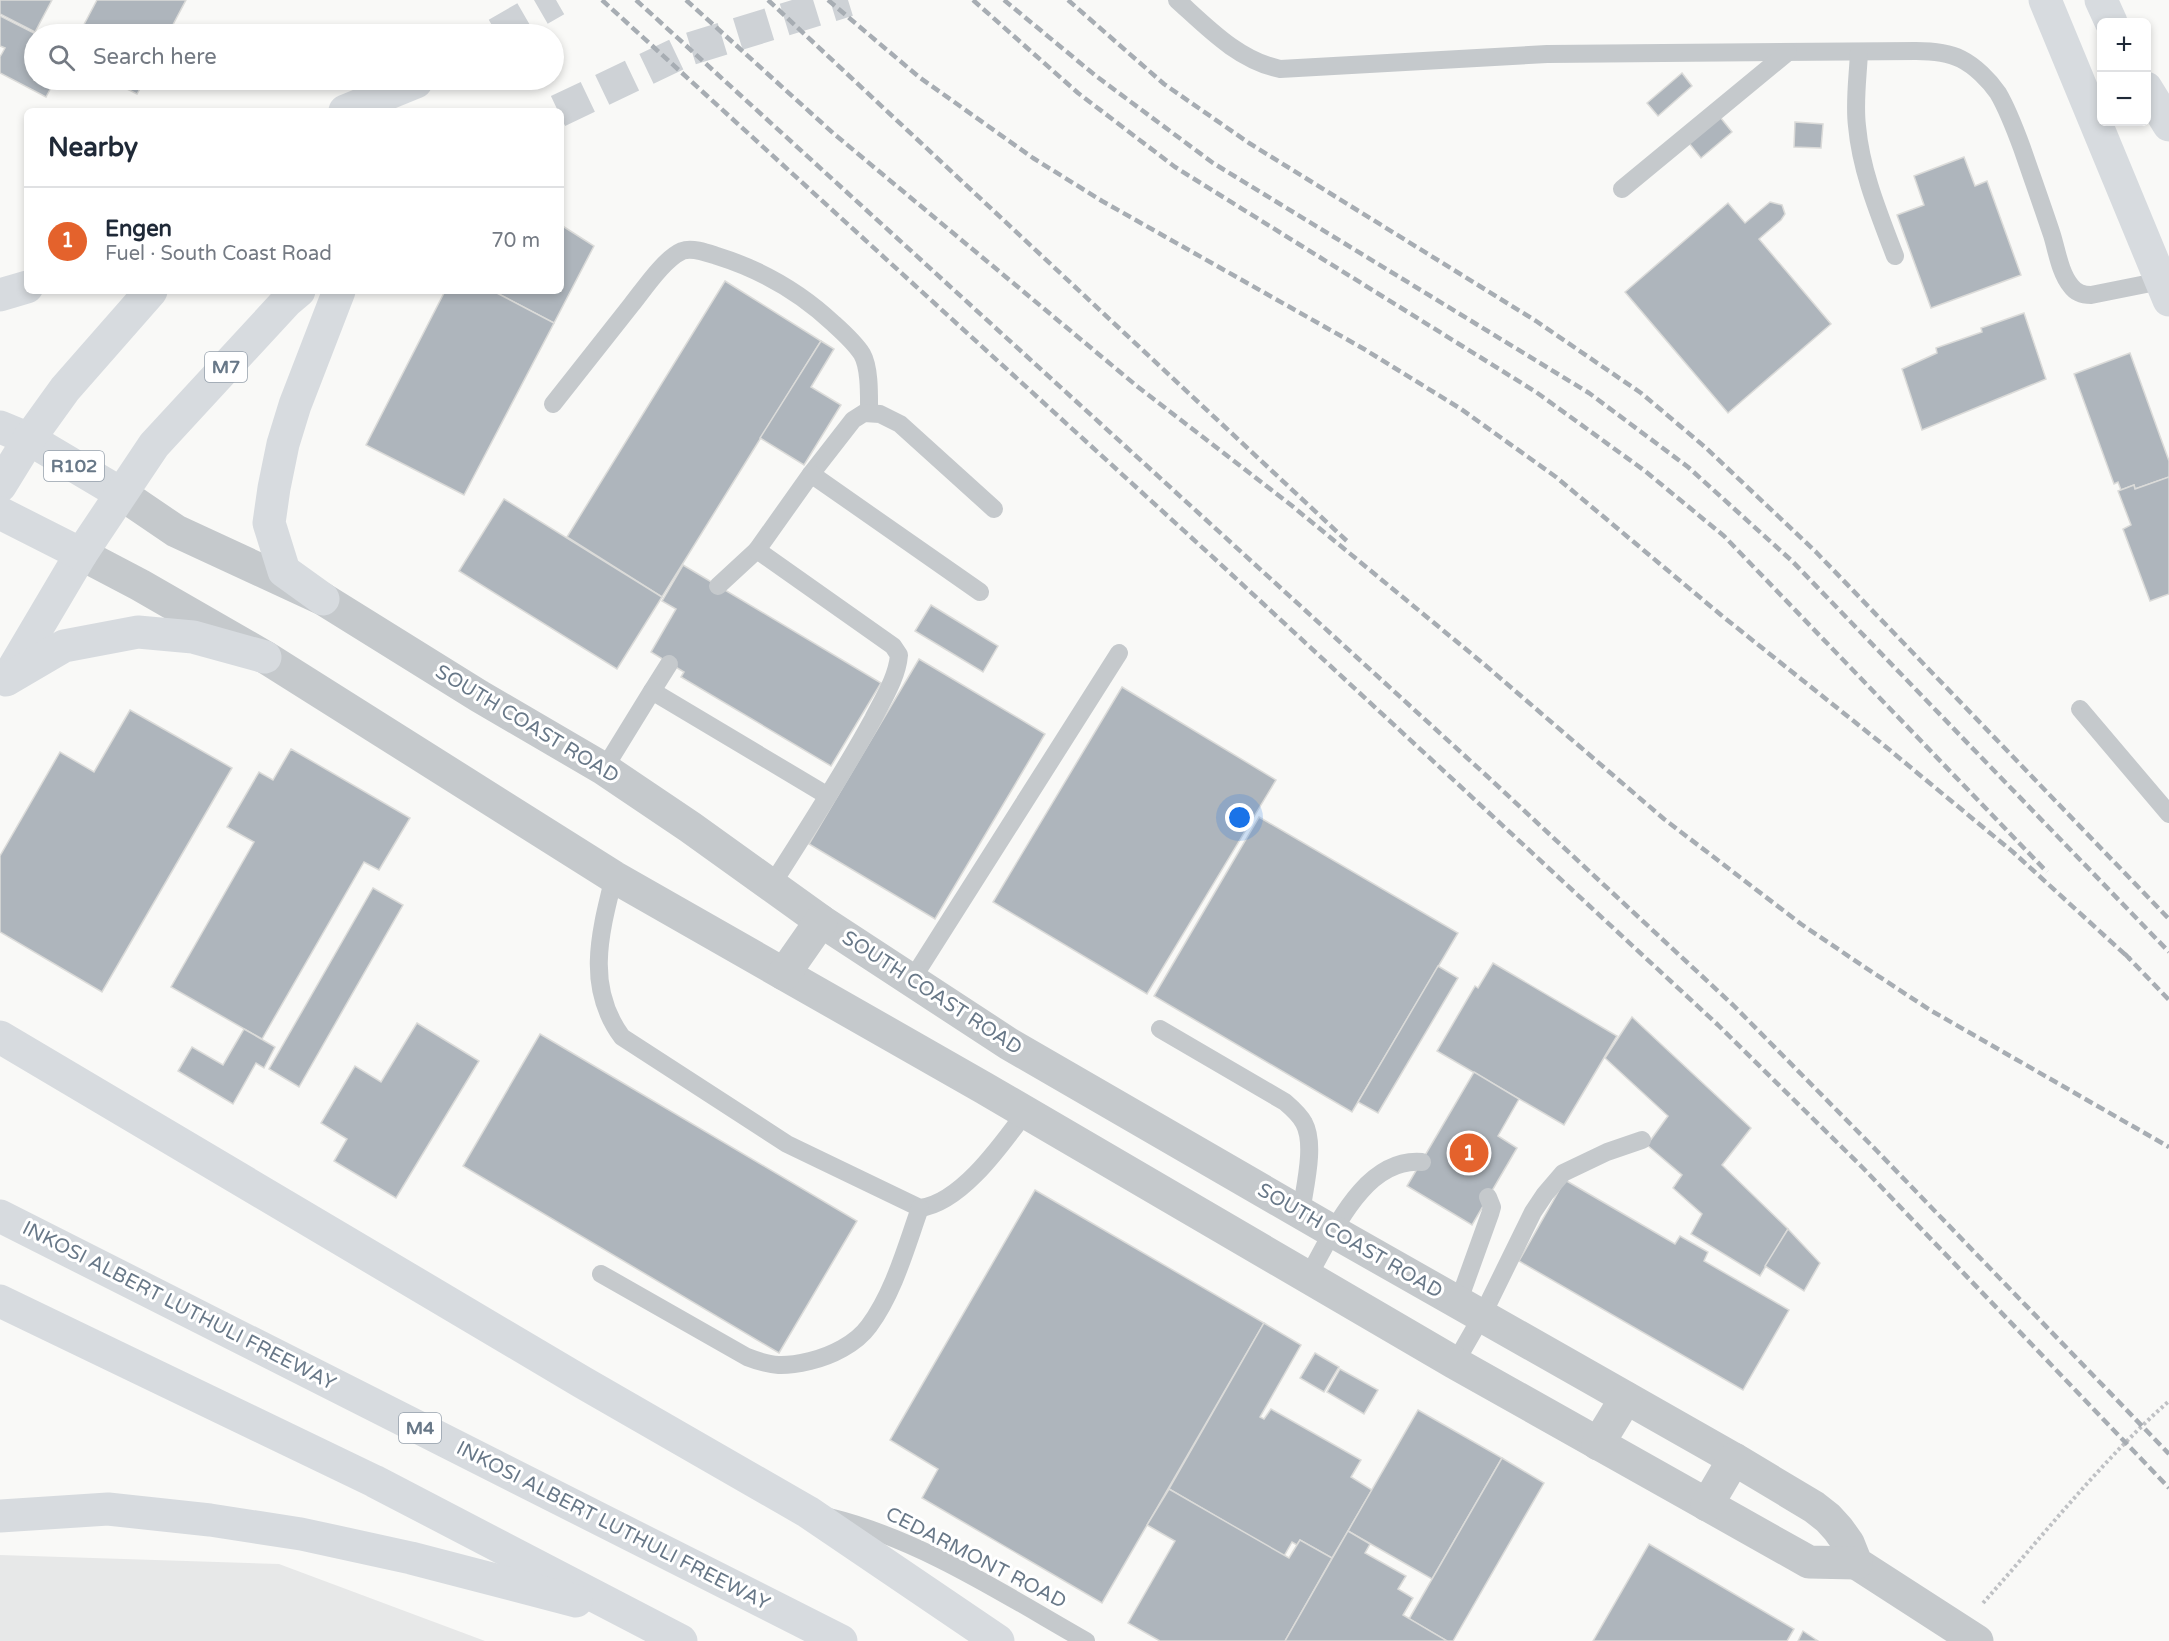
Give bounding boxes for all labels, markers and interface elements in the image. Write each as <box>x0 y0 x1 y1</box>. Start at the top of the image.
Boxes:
map controls <box>2097 18 2151 126</box>
button: + <box>2097 18 2151 72</box>
search box <box>24 24 564 90</box>
icon: search <box>45 41 78 74</box>
text: Search here <box>93 44 217 70</box>
button: − <box>2097 72 2151 126</box>
text: Nearby <box>48 132 138 163</box>
text: Engen <box>105 216 172 242</box>
text: 1 <box>61 229 74 253</box>
text: 70 m <box>491 229 540 253</box>
text: Fuel · South Coast Road <box>105 242 332 266</box>
road number: M7 <box>205 352 247 382</box>
road number: R102 <box>44 451 104 481</box>
street label: SOUTH COAST ROAD <box>431 660 623 788</box>
your location <box>1225 803 1254 832</box>
street label: SOUTH COAST ROAD <box>838 926 1026 1060</box>
pin: 1 <box>1450 1130 1488 1176</box>
street label: SOUTH COAST ROAD <box>1253 1178 1447 1304</box>
street label: INKOSI ALBERT LUTHULI FREEWAY <box>18 1216 340 1396</box>
road number: M4 <box>399 1413 441 1443</box>
street label: INKOSI ALBERT LUTHULI FREEWAY <box>452 1436 774 1616</box>
street label: CEDARMONT ROAD <box>882 1502 1070 1614</box>

